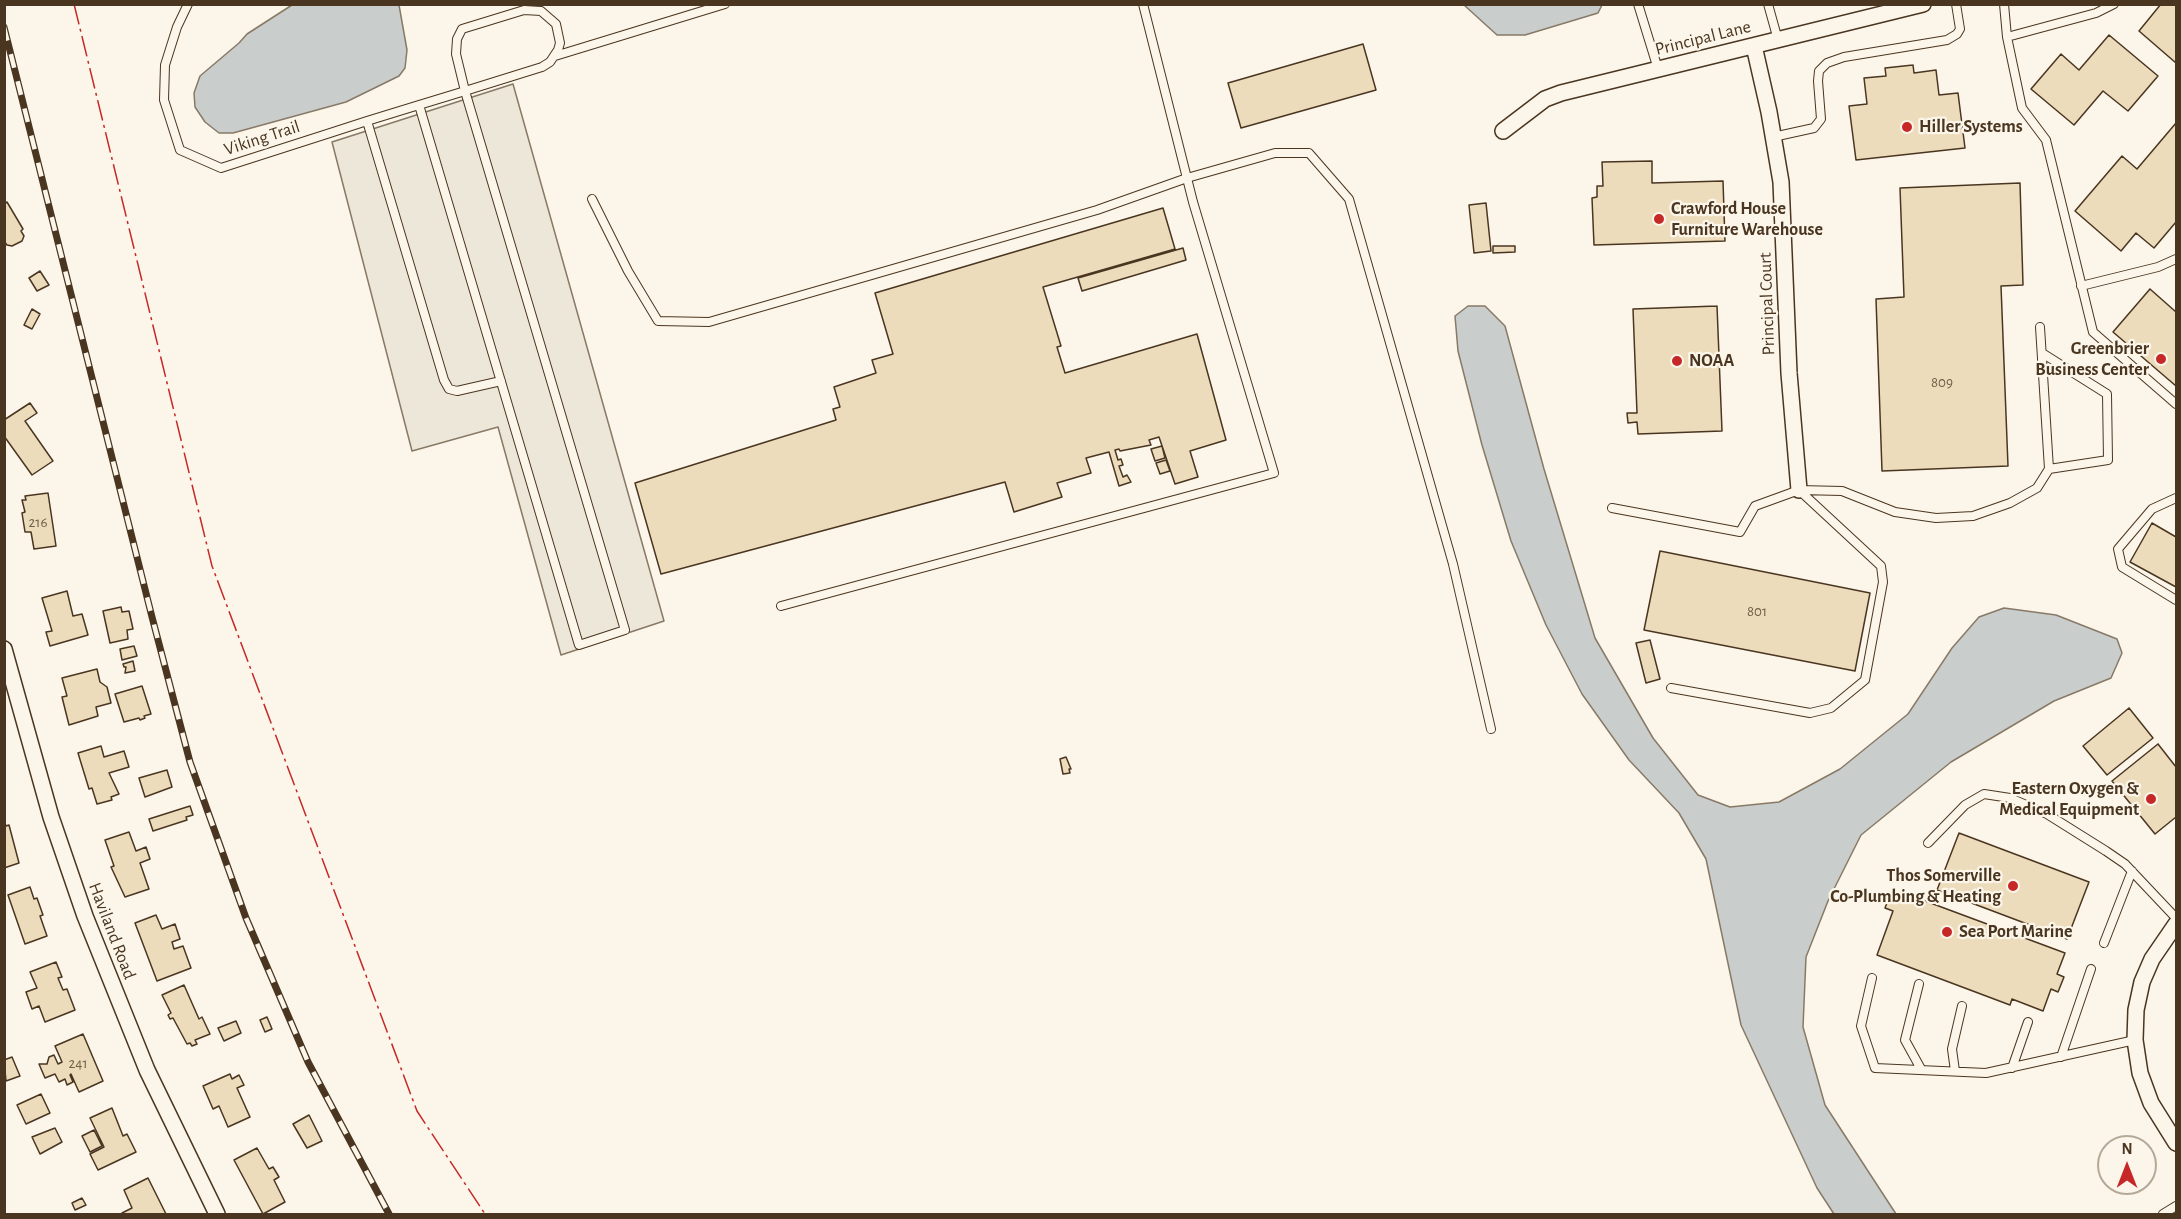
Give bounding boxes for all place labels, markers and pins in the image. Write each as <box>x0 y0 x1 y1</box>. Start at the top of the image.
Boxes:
place label: Hiller Systems <box>1919 116 2023 138</box>
marker: Hiller Systems <box>1900 120 1914 134</box>
place label: Crawford House Furniture Warehouse <box>1671 198 1823 240</box>
marker: Crawford House Furniture Warehouse <box>1652 212 1666 226</box>
place label: Greenbrier Business Center <box>2035 338 2149 380</box>
place label: NOAA <box>1689 350 1734 372</box>
marker: Greenbrier Business Center <box>2154 352 2168 366</box>
marker: NOAA <box>1670 354 1684 368</box>
place label: Eastern Oxygen & Medical Equipment <box>1999 778 2139 820</box>
marker: Eastern Oxygen & Medical Equipment <box>2144 792 2158 806</box>
place label: Thos Somerville Co-Plumbing & Heating <box>1830 865 2001 908</box>
marker: Thos Somerville Co-Plumbing & Heating <box>2006 879 2020 893</box>
place label: Sea Port Marine <box>1959 921 2073 943</box>
marker: Sea Port Marine <box>1940 925 1954 939</box>

